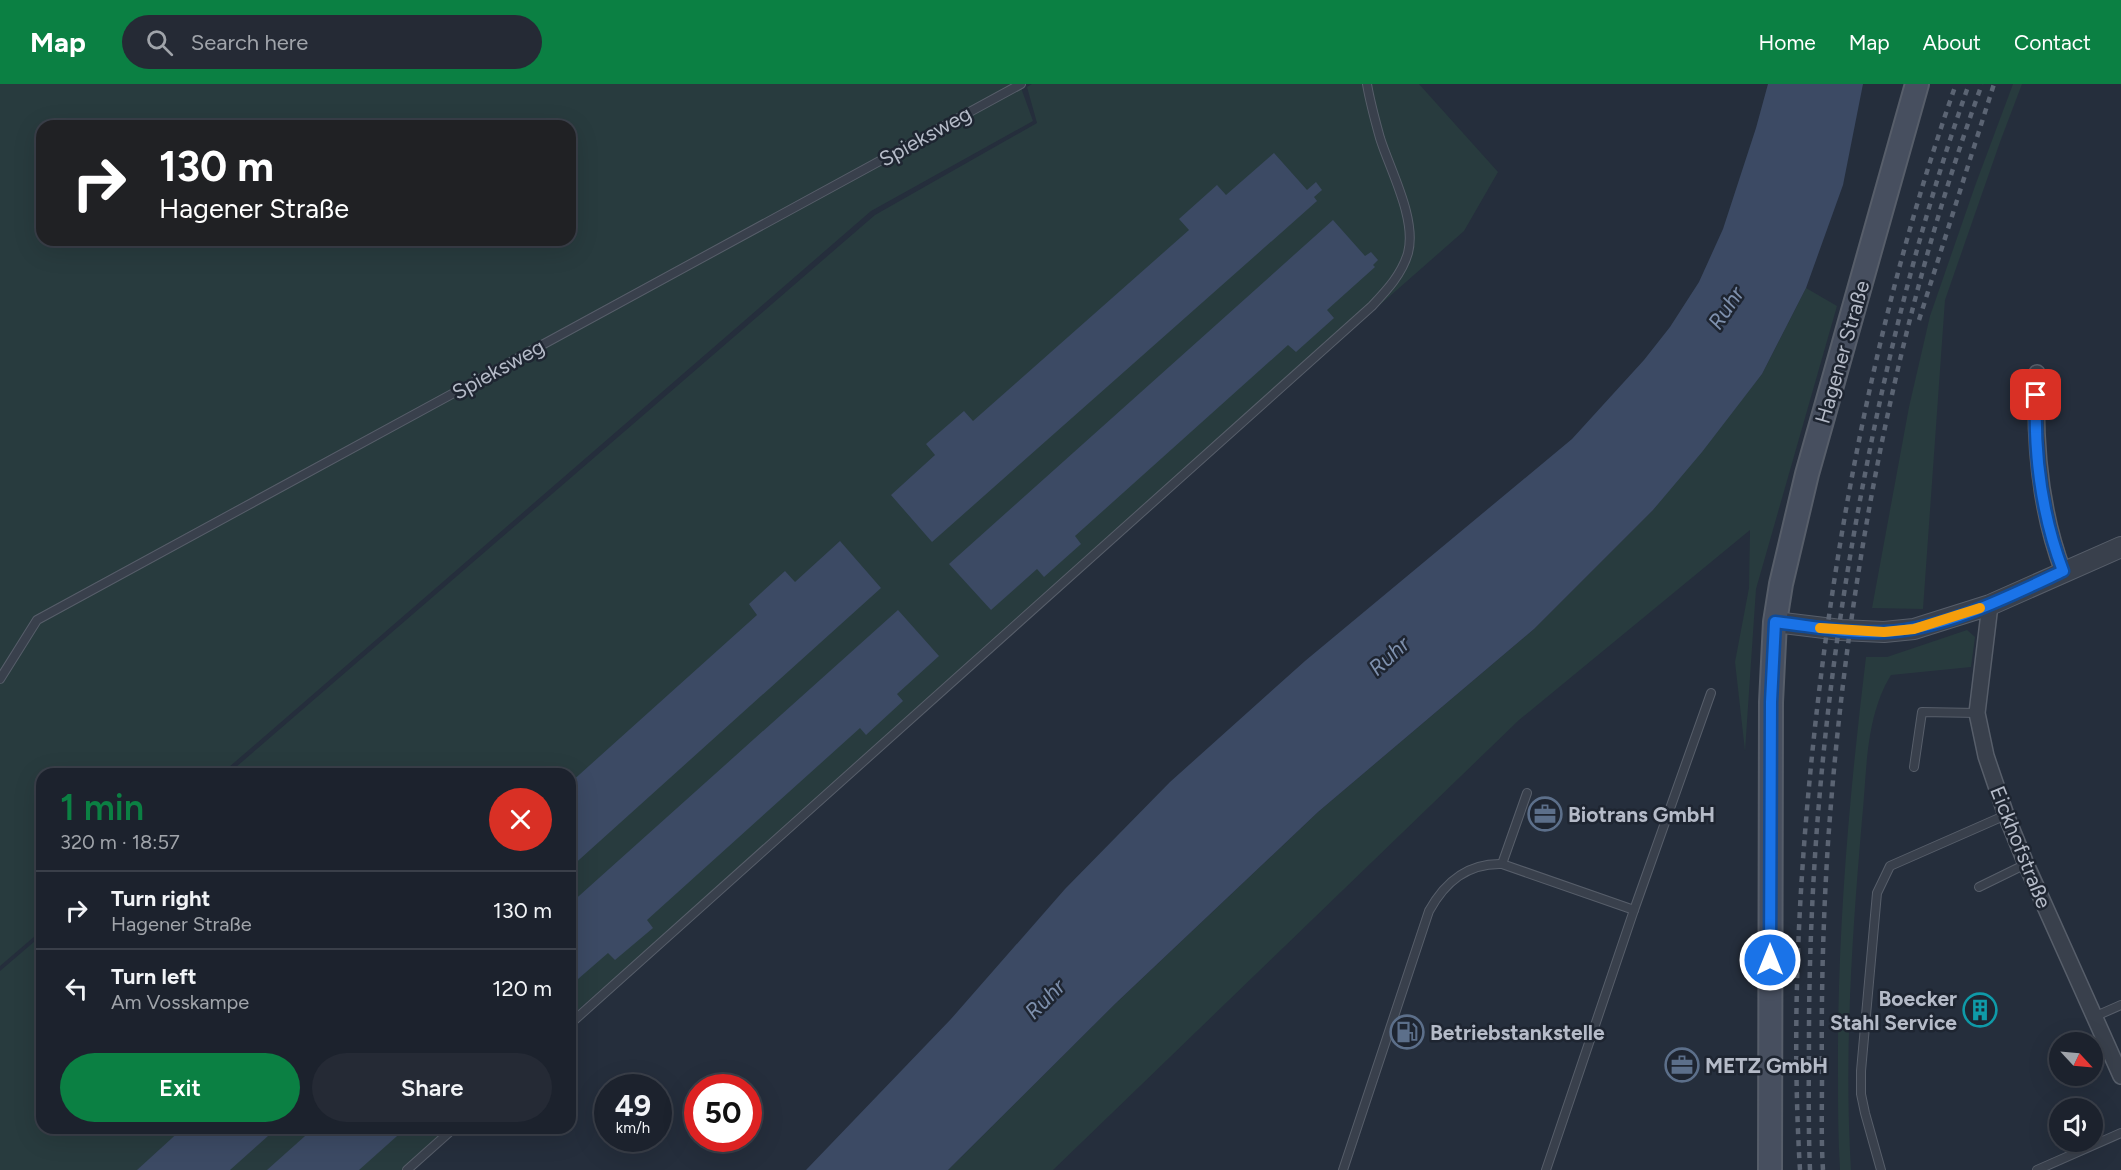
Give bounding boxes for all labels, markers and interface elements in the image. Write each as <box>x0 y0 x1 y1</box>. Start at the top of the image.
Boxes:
search box <box>122 15 542 69</box>
text: Map <box>30 25 86 59</box>
icon: search <box>143 26 176 59</box>
text: Search here <box>191 29 308 56</box>
text: Home <box>1759 30 1816 55</box>
text: Map <box>1849 30 1890 55</box>
text: About <box>1923 30 1981 55</box>
text: Contact <box>2014 30 2091 55</box>
street label: Spieksweg <box>874 100 976 172</box>
text: 130 m <box>159 141 274 192</box>
icon: right <box>60 144 138 222</box>
text: Hagener Straße <box>159 192 349 225</box>
street label: Hagener Straße <box>1810 278 1874 426</box>
water label: Ruhr <box>1702 280 1751 335</box>
street label: Spieksweg <box>447 333 549 405</box>
pin <box>2010 369 2061 420</box>
icon: arrive <box>2019 378 2052 411</box>
water label: Ruhr <box>1363 630 1416 681</box>
street label: Eickhofstraße <box>1985 782 2057 912</box>
text: 1 min <box>60 786 144 829</box>
button: close <box>489 788 552 851</box>
office icon: Biotrans GmbH <box>1527 796 1563 832</box>
place label: Biotrans GmbH <box>1568 802 1715 827</box>
text: 320 m · 18:57 <box>60 830 180 854</box>
text: Turn right <box>111 885 210 912</box>
icon: right <box>60 894 93 927</box>
text: 130 m <box>493 897 552 924</box>
text: Hagener Straße <box>111 912 252 936</box>
position arrow <box>1738 928 1802 992</box>
text: Turn left <box>111 963 197 990</box>
icon: left <box>60 972 93 1005</box>
water label: Ruhr <box>1019 972 1072 1025</box>
text: 120 m <box>492 975 552 1002</box>
place label: Boecker Stahl Service <box>1830 986 1957 1035</box>
text: Am Vosskampe <box>111 990 249 1014</box>
building icon: Boecker Stahl Service <box>1962 992 1998 1028</box>
fuel station icon: Betriebstankstelle <box>1389 1014 1425 1050</box>
place label: Betriebstankstelle <box>1430 1020 1605 1045</box>
north arrow <box>2049 1032 2103 1086</box>
map controls <box>2049 1032 2103 1152</box>
office icon: METZ GmbH <box>1664 1047 1700 1083</box>
button: Exit <box>60 1053 300 1122</box>
button: Share <box>312 1053 552 1122</box>
place label: METZ GmbH <box>1705 1053 1828 1078</box>
speed limit sign: 50 <box>684 1074 762 1152</box>
text: 49 <box>615 1087 651 1124</box>
button: sound <box>2049 1098 2103 1152</box>
text: km/h <box>616 1119 650 1137</box>

